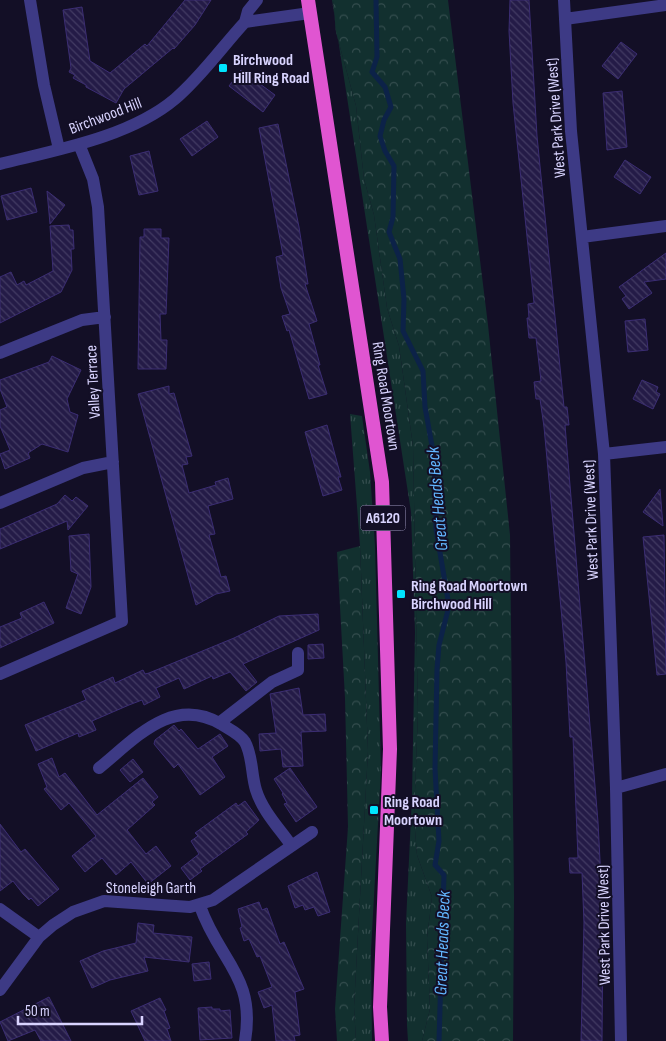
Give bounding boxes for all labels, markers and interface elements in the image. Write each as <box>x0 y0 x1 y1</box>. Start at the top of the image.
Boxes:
place label: Birchwood Hill Ring Road <box>233 51 309 88</box>
street label: West Park Drive (West) <box>543 57 570 179</box>
marker: Birchwood Hill Ring Road <box>217 62 229 74</box>
street label: Birchwood Hill <box>67 94 145 139</box>
street label: Ring Road Moortown <box>368 340 404 452</box>
street label: Valley Terrace <box>82 345 105 419</box>
water label: Great Heads Beck <box>422 445 453 552</box>
street label: West Park Drive (West) <box>580 459 603 580</box>
road number: A6120 <box>360 506 406 530</box>
place label: Ring Road Moortown Birchwood Hill <box>411 577 527 614</box>
marker: Ring Road Moortown Birchwood Hill <box>395 588 407 600</box>
place label: Ring Road Moortown <box>384 793 442 830</box>
marker: Ring Road Moortown <box>368 804 380 816</box>
street label: West Park Drive (West) <box>594 865 615 985</box>
street label: Stoneleigh Garth <box>106 879 196 898</box>
water label: Great Heads Beck <box>430 889 455 996</box>
scale bar <box>18 994 141 1026</box>
text: 50 m <box>25 1002 50 1021</box>

